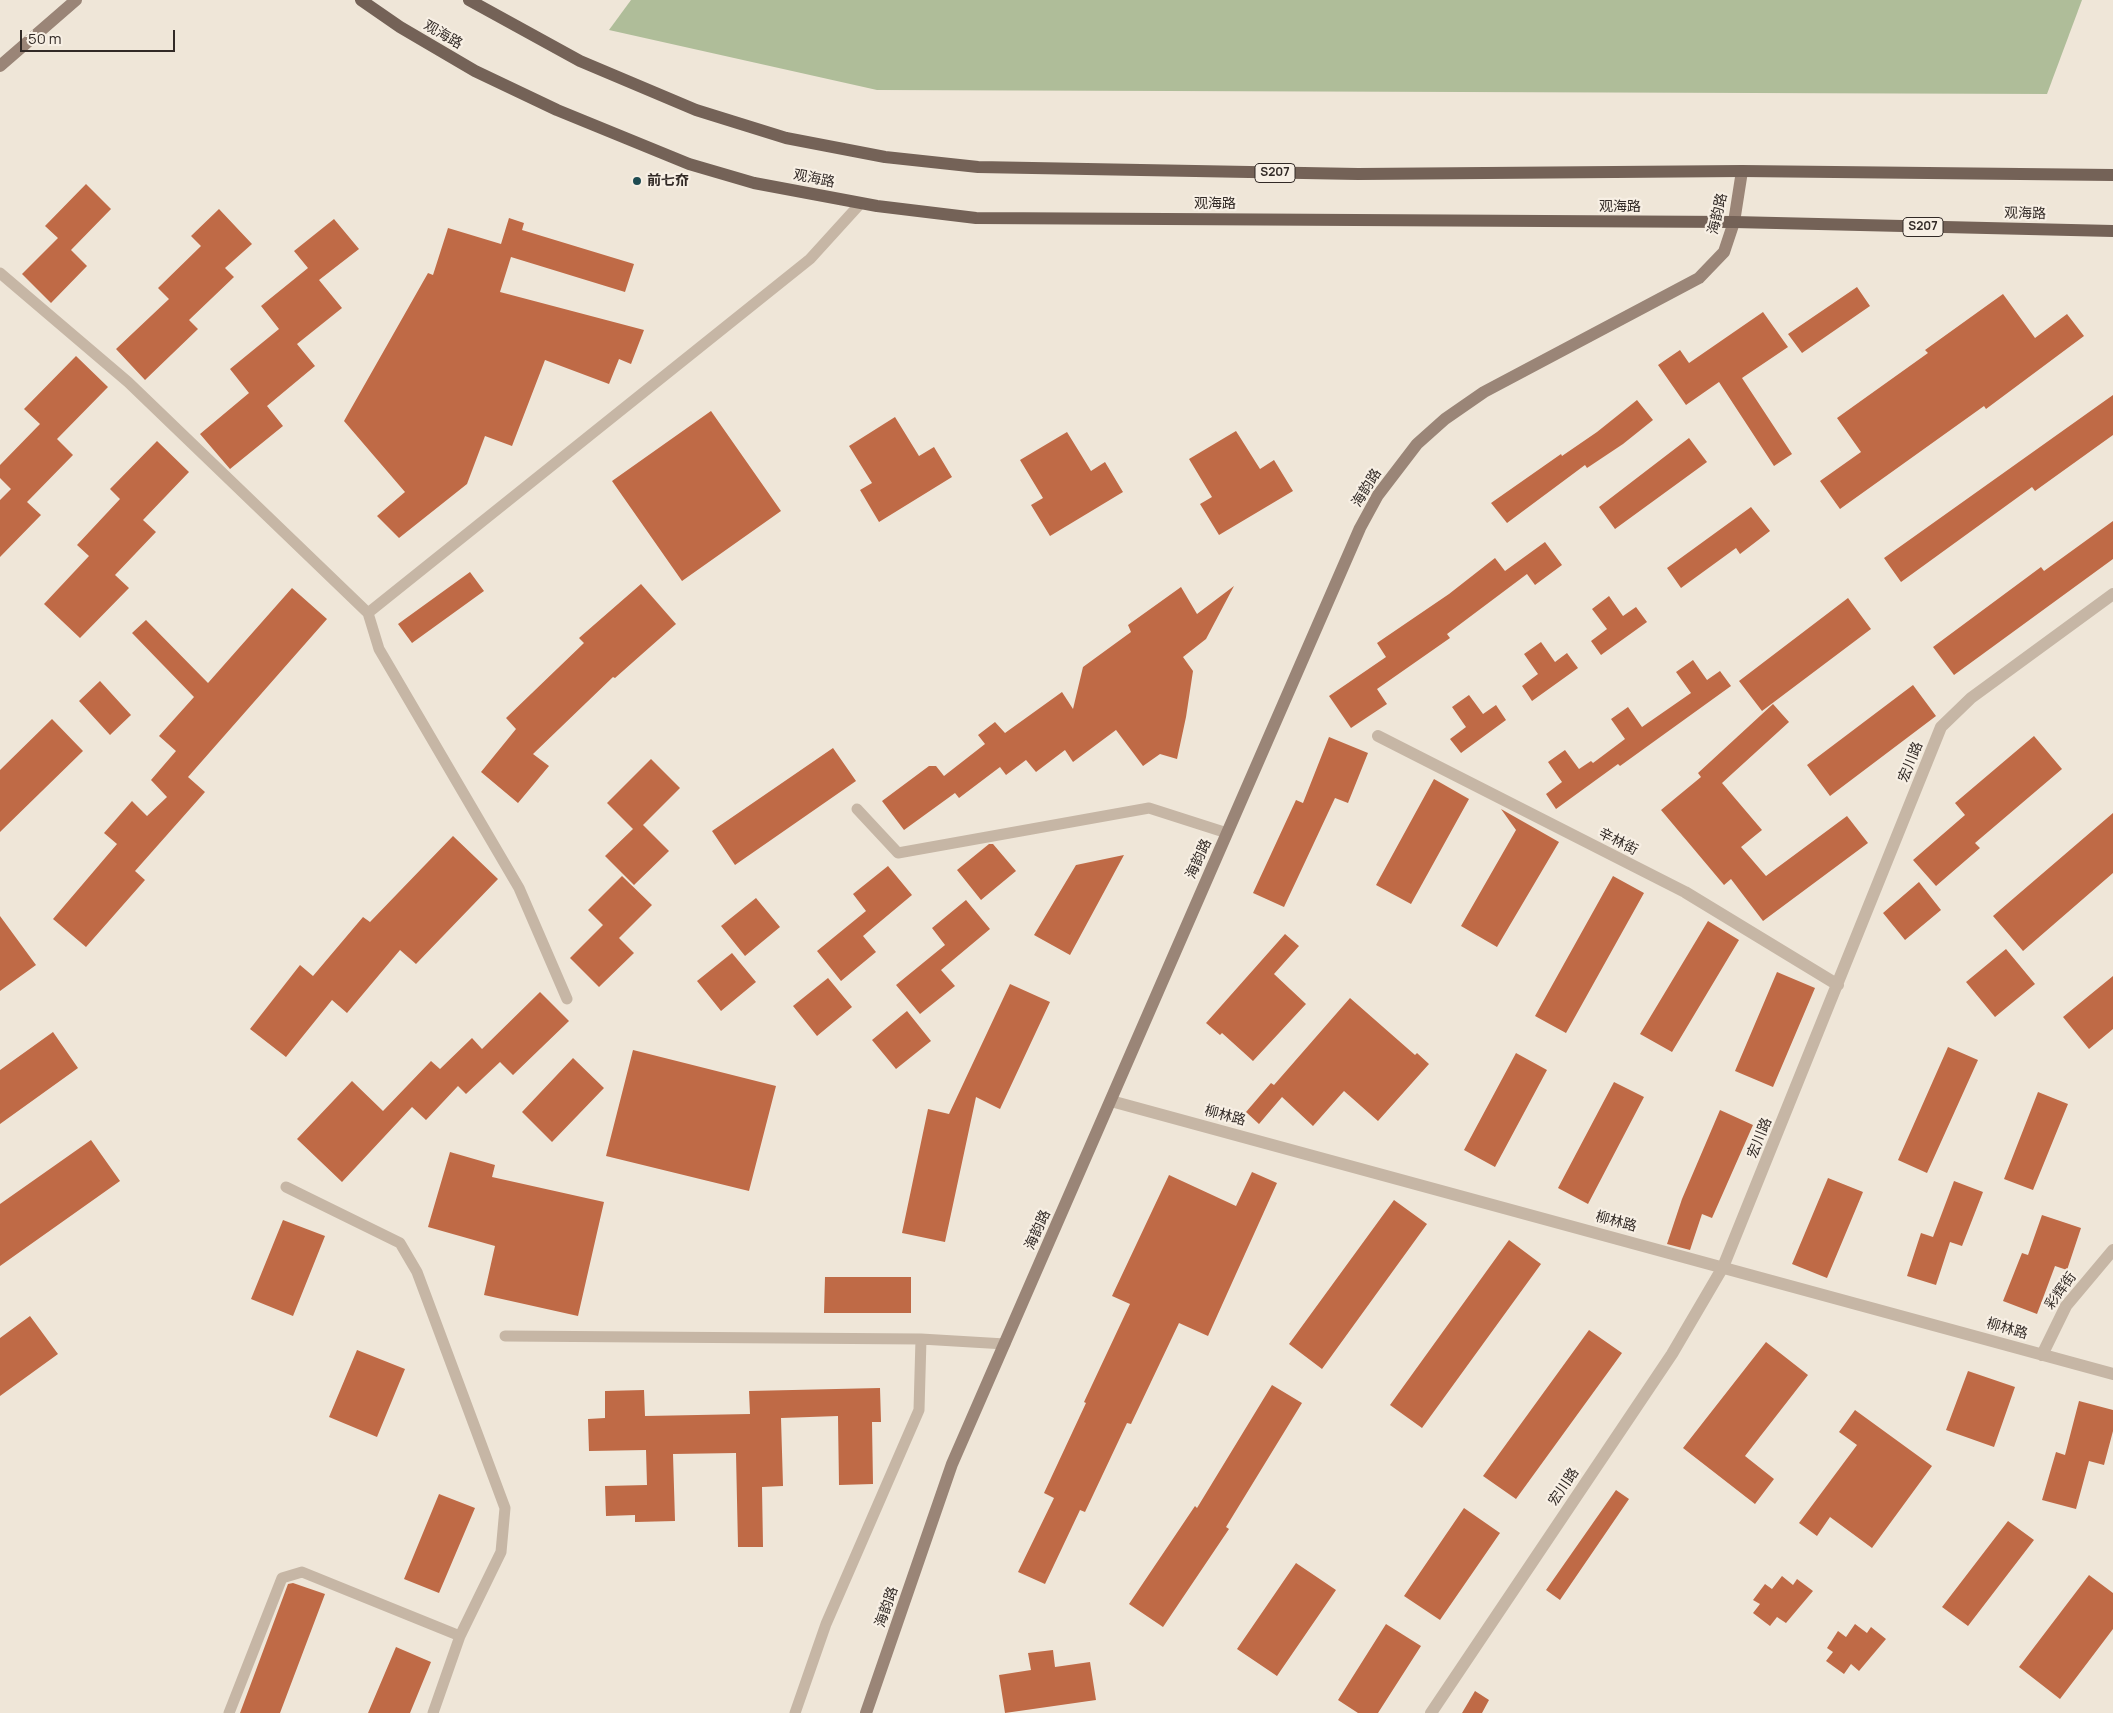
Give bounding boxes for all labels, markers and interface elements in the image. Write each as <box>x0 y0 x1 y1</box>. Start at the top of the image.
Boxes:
street label: 观海路 <box>421 17 465 53</box>
scale bar <box>22 20 178 52</box>
text: 50 m <box>28 28 62 49</box>
road number: S207 <box>1255 164 1295 182</box>
street label: 观海路 <box>792 167 836 191</box>
place label: 前七夼 <box>647 173 689 189</box>
marker: 前七夼 <box>631 175 643 187</box>
street label: 海韵路 <box>1705 192 1731 236</box>
street label: 观海路 <box>1194 196 1236 212</box>
street label: 观海路 <box>1599 199 1641 215</box>
street label: 观海路 <box>2004 205 2046 223</box>
road number: S207 <box>1903 218 1943 236</box>
street label: 海韵路 <box>1349 466 1385 510</box>
street label: 宏川路 <box>1895 739 1927 785</box>
street label: 辛林街 <box>1595 825 1641 859</box>
street label: 海韵路 <box>1183 836 1215 882</box>
street label: 柳林路 <box>1203 1102 1247 1130</box>
street label: 宏川路 <box>1744 1115 1776 1161</box>
street label: 海韵路 <box>1022 1207 1054 1253</box>
street label: 柳林路 <box>1594 1208 1638 1236</box>
street label: 彩辉街 <box>2042 1269 2080 1313</box>
street label: 柳林路 <box>1984 1315 2030 1343</box>
street label: 宏川路 <box>1545 1465 1583 1509</box>
street label: 海韵路 <box>872 1584 902 1630</box>

